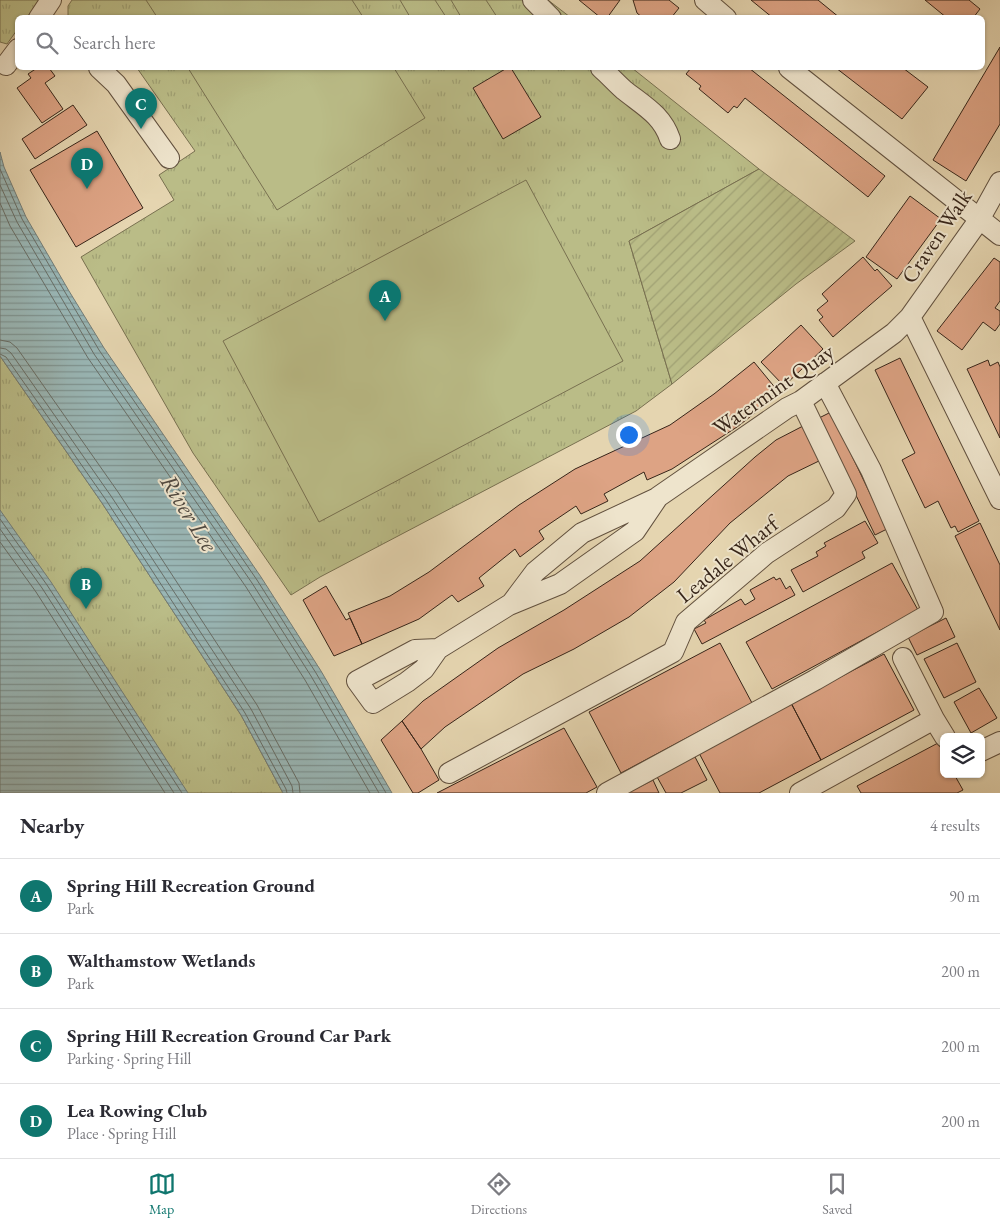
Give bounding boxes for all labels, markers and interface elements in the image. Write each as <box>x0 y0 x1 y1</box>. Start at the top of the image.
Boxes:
search box <box>15 15 985 70</box>
icon: search <box>33 29 61 57</box>
text: Search here <box>73 30 155 55</box>
pin: C <box>125 88 157 129</box>
pin: D <box>71 148 103 189</box>
street label: Craven Walk <box>894 183 979 289</box>
pin: A <box>369 280 401 321</box>
street label: Watermint Quay <box>707 337 840 442</box>
your location <box>616 422 642 448</box>
water label: River Lee <box>154 468 226 558</box>
street label: Leadale Wharf <box>670 508 787 609</box>
pin: B <box>70 568 102 609</box>
map controls <box>940 733 985 778</box>
button: layers <box>940 733 985 778</box>
text: Nearby <box>20 812 84 839</box>
text: 4 results <box>930 815 980 836</box>
text: Spring Hill Recreation Ground <box>67 873 315 898</box>
text: A <box>30 886 42 907</box>
text: 90 m <box>949 886 980 907</box>
text: Park <box>67 898 94 919</box>
text: Walthamstow Wetlands <box>67 948 255 973</box>
text: B <box>31 961 41 982</box>
text: 200 m <box>941 961 980 982</box>
text: Park <box>67 973 94 994</box>
text: Spring Hill Recreation Ground Car Park <box>67 1023 391 1048</box>
text: C <box>30 1036 42 1057</box>
text: 200 m <box>941 1036 980 1057</box>
text: Parking · Spring Hill <box>67 1048 191 1069</box>
text: Lea Rowing Club <box>67 1098 207 1123</box>
text: D <box>30 1111 42 1132</box>
text: 200 m <box>941 1111 980 1132</box>
text: Place · Spring Hill <box>67 1123 176 1144</box>
tab: Map <box>148 1170 176 1218</box>
tab: Directions <box>471 1170 527 1218</box>
tab: Saved <box>822 1170 852 1218</box>

